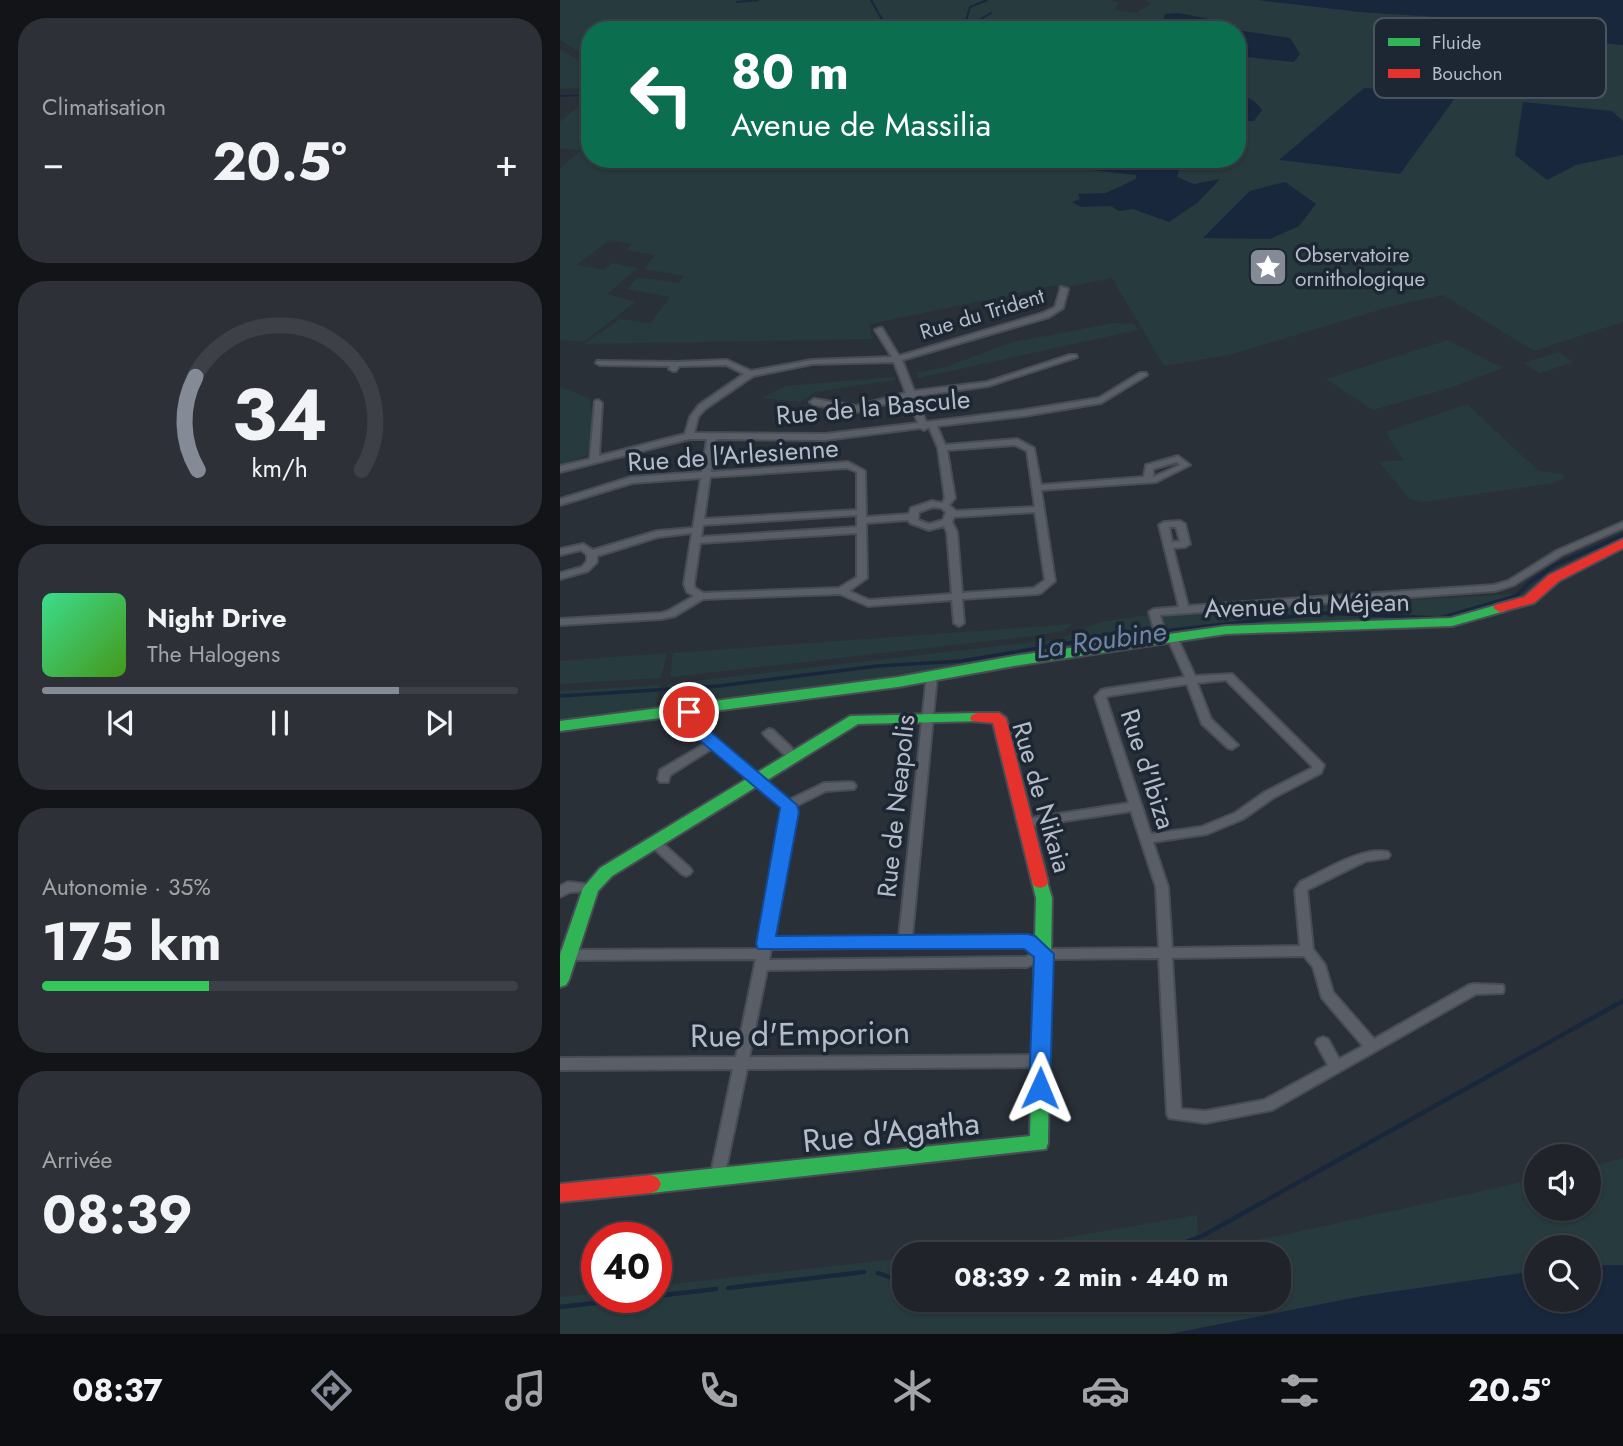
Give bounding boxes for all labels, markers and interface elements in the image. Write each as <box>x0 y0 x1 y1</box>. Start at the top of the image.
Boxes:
legend <box>1374 18 1606 98</box>
text: Fluide <box>1432 29 1482 56</box>
text: 80 m <box>731 37 849 107</box>
icon: left <box>616 49 707 140</box>
text: Bouchon <box>1432 60 1502 87</box>
text: Climatisation <box>42 90 166 124</box>
text: Avenue de Massilia <box>731 102 991 148</box>
text: 20.5° <box>212 124 347 200</box>
text: − <box>42 135 64 190</box>
text: + <box>495 135 518 190</box>
place label: Observatoire ornithologique <box>1295 240 1425 294</box>
place icon: Observatoire ornithologique <box>1247 246 1289 288</box>
street label: Rue du Trident <box>916 281 1048 347</box>
text: 34 <box>232 362 328 467</box>
street label: Rue de la Bascule <box>774 380 972 434</box>
street label: Rue de l'Arlesienne <box>626 429 840 481</box>
text: km/h <box>252 450 308 486</box>
street label: Avenue du Méjean <box>1204 582 1410 628</box>
text: Night Drive <box>147 599 287 637</box>
water label: La Roubine <box>1033 611 1169 669</box>
text: The Halogens <box>147 637 280 671</box>
pin <box>659 682 719 742</box>
icon: arrive <box>670 693 708 731</box>
icon: previous <box>102 704 140 742</box>
icon: pause <box>261 704 299 742</box>
icon: next <box>420 704 458 742</box>
street label: Rue d'Ibiza <box>1111 704 1185 834</box>
street label: Rue de Neapolis <box>868 713 924 899</box>
street label: Rue de Nikaia <box>1002 717 1082 877</box>
text: Autonomie · 35% <box>42 870 211 904</box>
text: 175 km <box>42 904 222 980</box>
street label: Rue d'Emporion <box>690 1009 910 1059</box>
position arrow <box>1003 1051 1077 1125</box>
street label: Rue d'Agatha <box>800 1100 982 1164</box>
text: Arrivée <box>42 1143 112 1177</box>
map controls <box>1524 1144 1601 1312</box>
button: sound <box>1524 1144 1601 1221</box>
text: 08:39 <box>42 1177 193 1253</box>
speed limit sign: 40 <box>581 1222 672 1313</box>
button: search <box>1524 1235 1601 1312</box>
text: 08:39 · 2 min · 440 m <box>954 1258 1229 1296</box>
icon: directions <box>307 1366 356 1415</box>
icon: music <box>501 1366 550 1415</box>
icon: phone <box>694 1366 743 1415</box>
icon: climate <box>888 1366 937 1415</box>
icon: car <box>1081 1366 1130 1415</box>
icon: filters <box>1275 1366 1324 1415</box>
text: 08:37 <box>72 1367 163 1413</box>
text: 20.5° <box>1468 1367 1551 1413</box>

